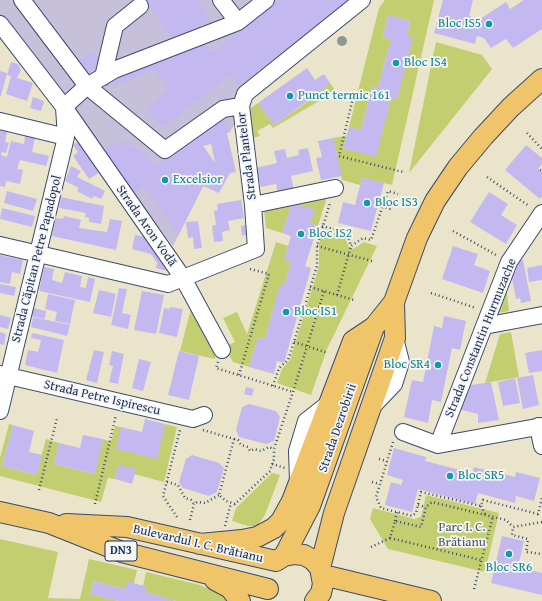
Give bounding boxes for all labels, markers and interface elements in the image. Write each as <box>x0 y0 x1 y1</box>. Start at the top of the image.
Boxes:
place label: Bloc IS5 <box>438 16 481 32</box>
marker: Bloc IS5 <box>484 19 494 29</box>
place label: Bloc IS4 <box>404 55 447 71</box>
marker: Bloc IS4 <box>391 58 401 68</box>
place label: Punct termic 161 <box>298 88 390 104</box>
marker: Punct termic 161 <box>285 91 295 101</box>
street label: Strada Plantelor <box>234 111 260 201</box>
place label: Excelsior <box>173 172 223 188</box>
street label: Strada Căpitan Petre Papadopol <box>9 174 65 344</box>
marker: Excelsior <box>160 175 170 185</box>
street label: Strada Aron Vodă <box>112 182 180 270</box>
place label: Bloc IS3 <box>375 195 418 211</box>
marker: Bloc IS3 <box>362 198 372 208</box>
place label: Bloc IS2 <box>309 226 352 242</box>
marker: Bloc IS2 <box>296 229 306 239</box>
street label: Strada Constantin Hurmuzache <box>442 256 520 420</box>
place label: Bloc IS1 <box>294 304 337 320</box>
marker: Bloc IS1 <box>281 307 291 317</box>
place label: Bloc SR4 <box>384 357 430 373</box>
marker: Bloc SR4 <box>433 360 443 370</box>
street label: Strada Petre Ispirescu <box>42 377 162 419</box>
street label: Strada Dezrobirii <box>316 382 360 474</box>
place label: Bloc SR5 <box>458 468 504 484</box>
marker: Bloc SR5 <box>445 471 455 481</box>
park label: Parc I. C. Brătianu <box>438 520 486 551</box>
street label: Bulevardul I. C. Brătianu <box>131 521 265 567</box>
road number: DN3 <box>105 541 137 561</box>
marker: Bloc SR6 <box>504 549 514 559</box>
place label: Bloc SR6 <box>486 560 532 576</box>

